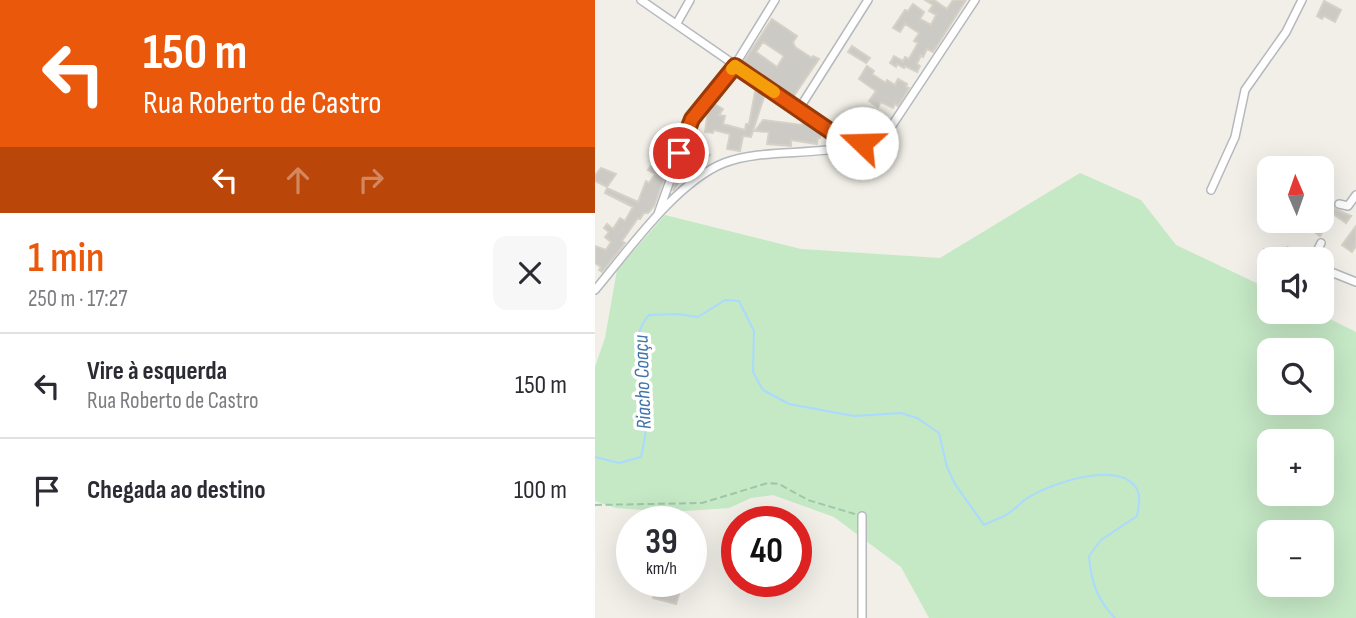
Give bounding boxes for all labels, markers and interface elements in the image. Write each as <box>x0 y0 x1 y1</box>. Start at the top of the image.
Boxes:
text: 150 m <box>143 24 247 83</box>
icon: left <box>28 28 119 119</box>
text: Rua Roberto de Castro <box>143 84 382 123</box>
position arrow <box>825 106 899 180</box>
pin <box>649 123 709 183</box>
icon: arrive <box>660 134 698 172</box>
north arrow <box>1257 156 1333 233</box>
map controls <box>1257 156 1334 597</box>
icon: left <box>206 161 244 199</box>
icon: ahead <box>279 161 317 199</box>
icon: right <box>352 161 390 199</box>
text: 1 min <box>28 233 104 284</box>
button: close <box>493 236 567 310</box>
button: sound <box>1257 247 1334 324</box>
text: 250 m · 17:27 <box>28 285 127 313</box>
water label: Riacho Coaçu <box>628 334 657 430</box>
button: search <box>1257 338 1334 415</box>
text: Vire à esquerda <box>87 356 227 387</box>
icon: left <box>28 367 66 405</box>
text: 150 m <box>515 370 567 401</box>
text: Rua Roberto de Castro <box>87 387 259 415</box>
button: + <box>1257 429 1334 506</box>
icon: arrive <box>28 472 66 510</box>
text: Chegada ao destino <box>87 475 266 506</box>
text: 100 m <box>514 475 567 506</box>
speed limit sign: 40 <box>721 506 812 597</box>
button: − <box>1257 520 1334 597</box>
text: 39 <box>645 521 678 564</box>
text: km/h <box>646 558 677 579</box>

